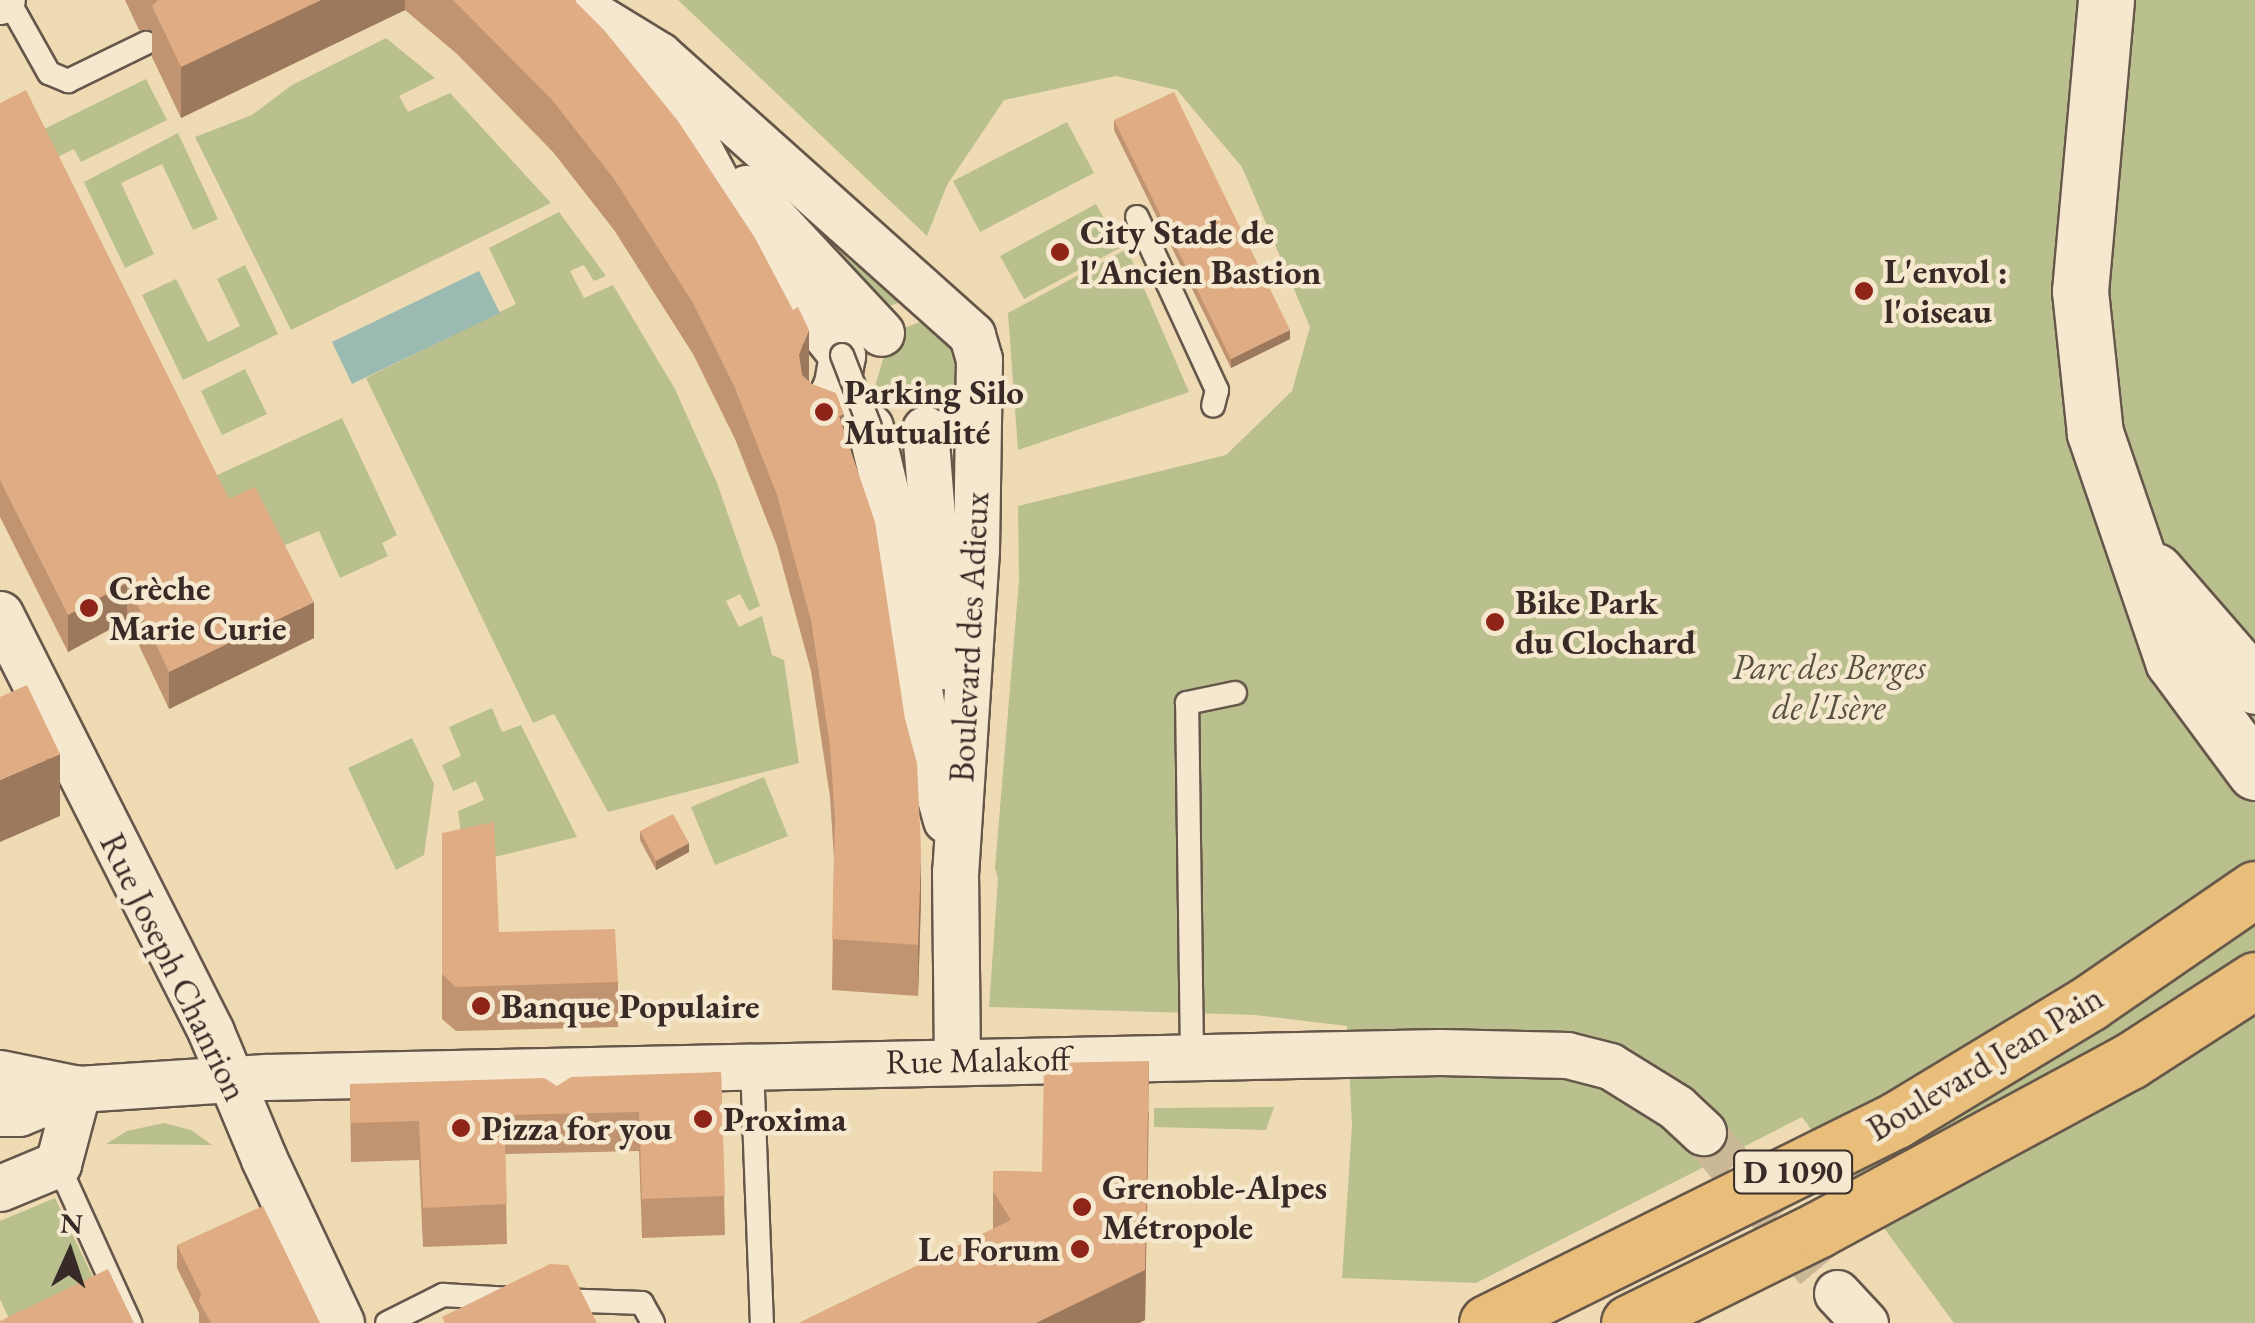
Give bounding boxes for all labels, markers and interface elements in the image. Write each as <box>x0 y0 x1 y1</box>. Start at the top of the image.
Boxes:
place label: City Stade de l'Ancien Bastion <box>1080 211 1321 293</box>
marker: City Stade de l'Ancien Bastion <box>1049 241 1071 263</box>
place label: L'envol : l'oiseau <box>1884 250 2008 332</box>
marker: L'envol : l'oiseau <box>1853 280 1875 302</box>
place label: Parking Silo Mutualité <box>844 371 1024 453</box>
marker: Parking Silo Mutualité <box>813 401 835 423</box>
street label: Boulevard des Adieux <box>940 491 998 783</box>
place label: Crèche Marie Curie <box>109 567 287 649</box>
place label: Bike Park du Clochard <box>1515 581 1696 663</box>
marker: Crèche Marie Curie <box>78 597 100 619</box>
marker: Bike Park du Clochard <box>1484 611 1506 633</box>
park label: Parc des Berges de l'Isère <box>1732 646 1926 728</box>
street label: Rue Joseph Chanrion <box>91 826 257 1108</box>
street label: Boulevard Jean Pain <box>1860 976 2110 1150</box>
place label: Banque Populaire <box>501 985 760 1027</box>
marker: Banque Populaire <box>470 995 492 1017</box>
street label: Rue Malakoff <box>885 1037 1071 1083</box>
place label: Proxima <box>723 1098 847 1140</box>
place label: Pizza for you <box>481 1107 672 1149</box>
marker: Proxima <box>692 1108 714 1130</box>
marker: Pizza for you <box>450 1117 472 1139</box>
road number: D 1090 <box>1733 1145 1853 1199</box>
place label: Grenoble-Alpes Métropole <box>1102 1166 1327 1248</box>
marker: Grenoble-Alpes Métropole <box>1071 1196 1093 1218</box>
north arrow <box>20 1203 120 1303</box>
text: N <box>59 1204 84 1242</box>
place label: Le Forum <box>918 1228 1060 1270</box>
marker: Le Forum <box>1069 1238 1091 1260</box>

